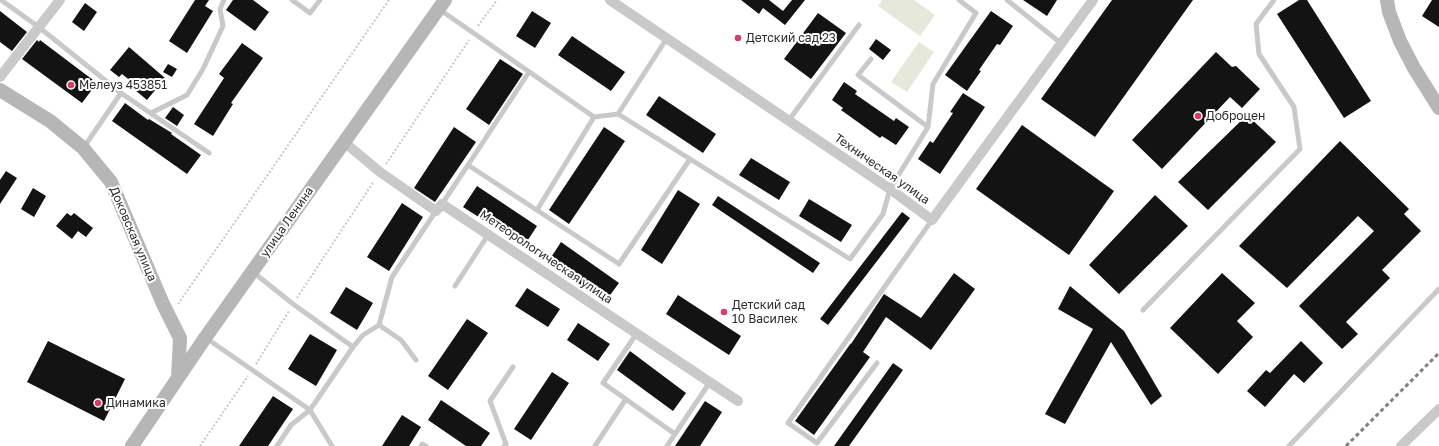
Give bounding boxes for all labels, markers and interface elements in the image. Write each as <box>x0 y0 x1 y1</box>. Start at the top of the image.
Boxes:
place label: Детский сад 23 <box>746 31 836 45</box>
marker: Детский сад 23 <box>733 33 743 43</box>
place label: Мелеуз 453851 <box>79 78 167 92</box>
marker: Мелеуз 453851 <box>66 80 76 90</box>
place label: Доброцен <box>1206 109 1265 123</box>
marker: Доброцен <box>1193 111 1203 121</box>
street label: Техническая улица <box>832 131 932 207</box>
street label: Доковская улица <box>107 184 159 284</box>
street label: улица Ленина <box>257 184 317 260</box>
street label: Метеорологическая улица <box>477 207 615 307</box>
place label: Детский сад 10 Василек <box>732 298 805 326</box>
marker: Детский сад 10 Василек <box>719 307 729 317</box>
place label: Динамика <box>106 396 166 410</box>
marker: Динамика <box>93 398 103 408</box>

